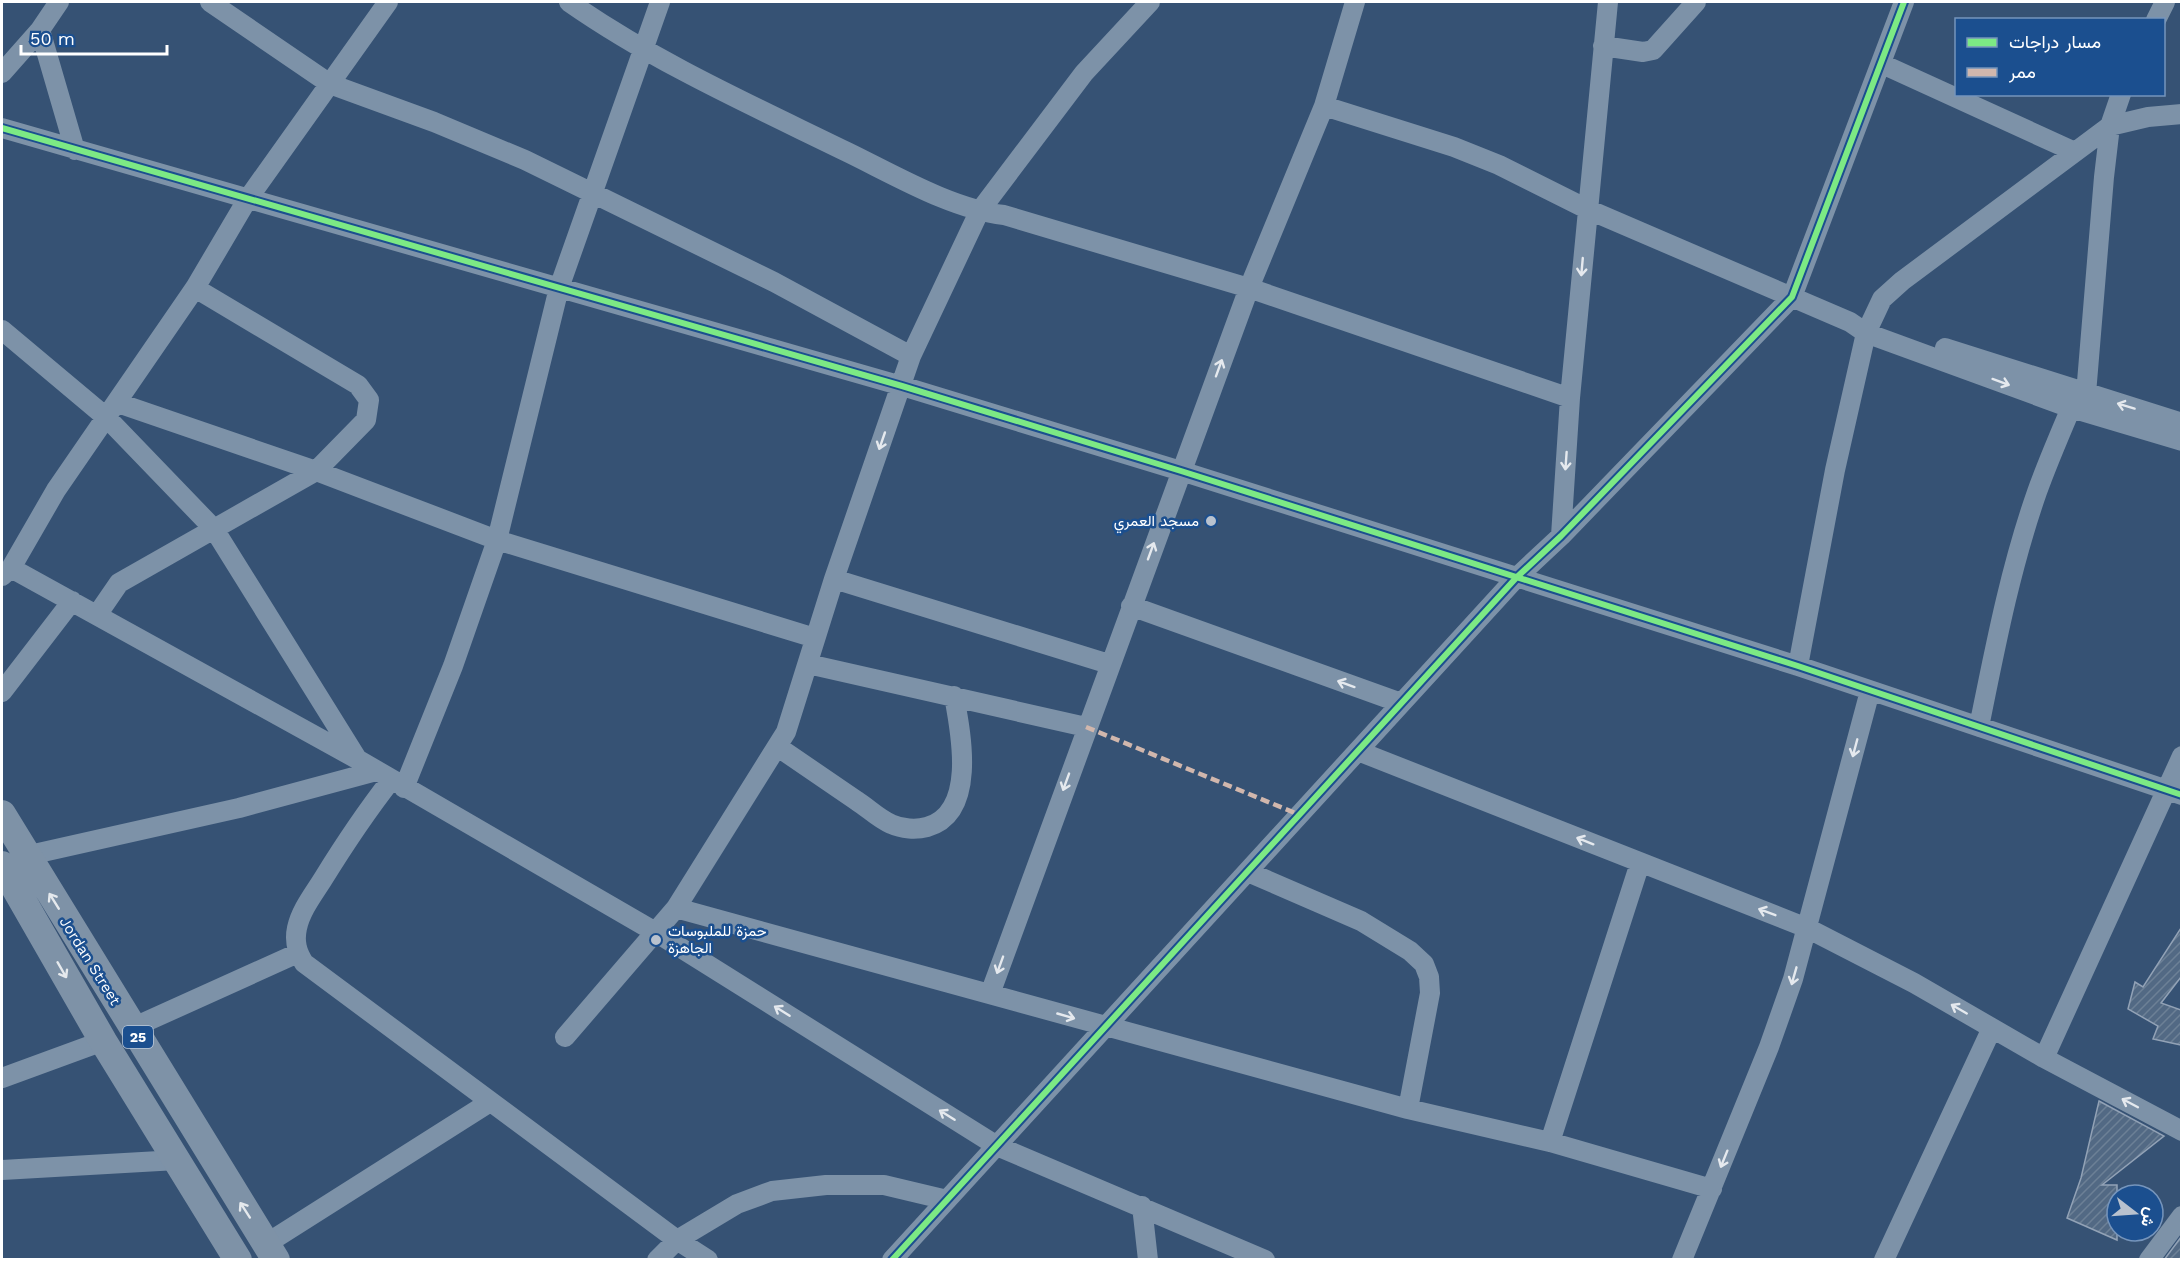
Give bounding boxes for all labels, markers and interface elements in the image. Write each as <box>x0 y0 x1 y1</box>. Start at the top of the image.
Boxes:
scale bar <box>21 18 166 56</box>
legend <box>1955 18 2165 96</box>
text: 50 m <box>30 28 75 49</box>
text: مسار دراجات <box>2009 31 2101 53</box>
text: ممر <box>2008 61 2036 83</box>
one-way arrow <box>1576 256 1587 276</box>
one-way arrow <box>1214 359 1225 378</box>
one-way arrow <box>1991 378 2010 389</box>
one-way arrow <box>2116 400 2135 411</box>
one-way arrow <box>876 431 887 450</box>
one-way arrow <box>1560 451 1571 471</box>
place label: مسجد العمري <box>1114 512 1199 534</box>
marker: مسجد العمري <box>1204 514 1218 528</box>
one-way arrow <box>1146 542 1157 561</box>
one-way arrow <box>1337 677 1356 688</box>
one-way arrow <box>1849 738 1860 757</box>
one-way arrow <box>1060 772 1071 791</box>
one-way arrow <box>1576 835 1595 846</box>
one-way arrow <box>47 893 59 910</box>
one-way arrow <box>1758 906 1776 917</box>
street label: Jordan Street <box>56 914 125 1009</box>
place label: حمزة للملبوسات الجاهزة <box>668 922 767 957</box>
marker: حمزة للملبوسات الجاهزة <box>649 933 663 947</box>
one-way arrow <box>994 955 1005 974</box>
one-way arrow <box>57 961 69 978</box>
one-way arrow <box>1787 967 1799 986</box>
one-way arrow <box>1951 1003 1968 1015</box>
one-way arrow <box>774 1005 791 1017</box>
one-way arrow <box>1056 1011 1075 1022</box>
road number: 25 <box>123 1026 153 1048</box>
one-way arrow <box>2122 1097 2139 1109</box>
one-way arrow <box>940 1109 956 1121</box>
one-way arrow <box>1718 1149 1729 1167</box>
north arrow <box>2105 1183 2165 1243</box>
one-way arrow <box>238 1202 250 1219</box>
text: ش <box>2137 1205 2161 1229</box>

